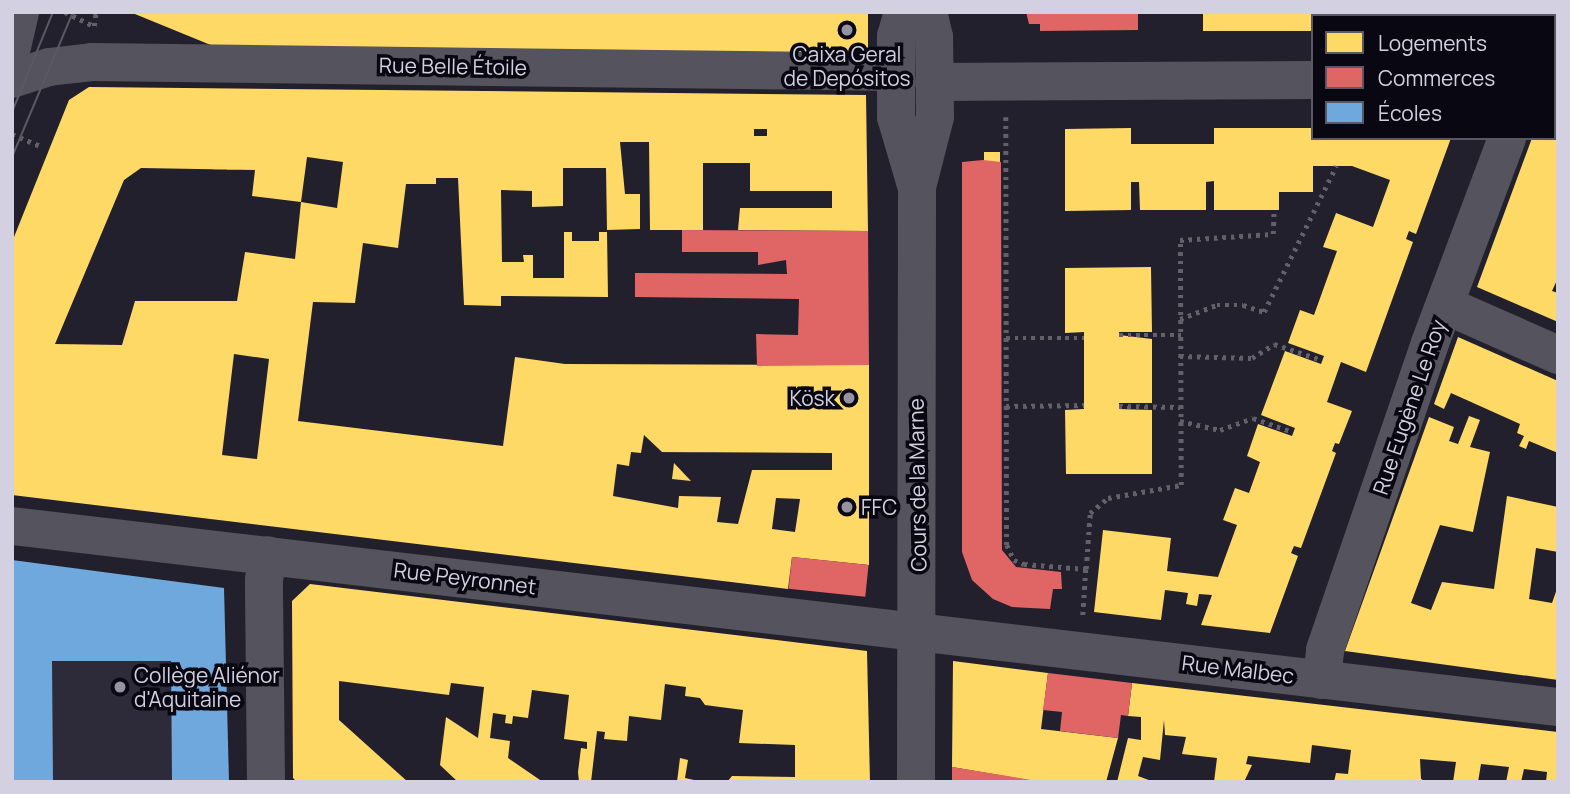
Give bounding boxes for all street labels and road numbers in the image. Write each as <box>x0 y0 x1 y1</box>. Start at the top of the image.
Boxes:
street label: Rue Belle Étoile <box>379 52 527 80</box>
street label: Rue Eugène Le Roy <box>1367 316 1451 498</box>
street label: Cours de la Marne <box>903 398 931 572</box>
street label: Rue Peyronnet <box>392 557 538 599</box>
street label: Rue Malbec <box>1181 650 1295 688</box>

